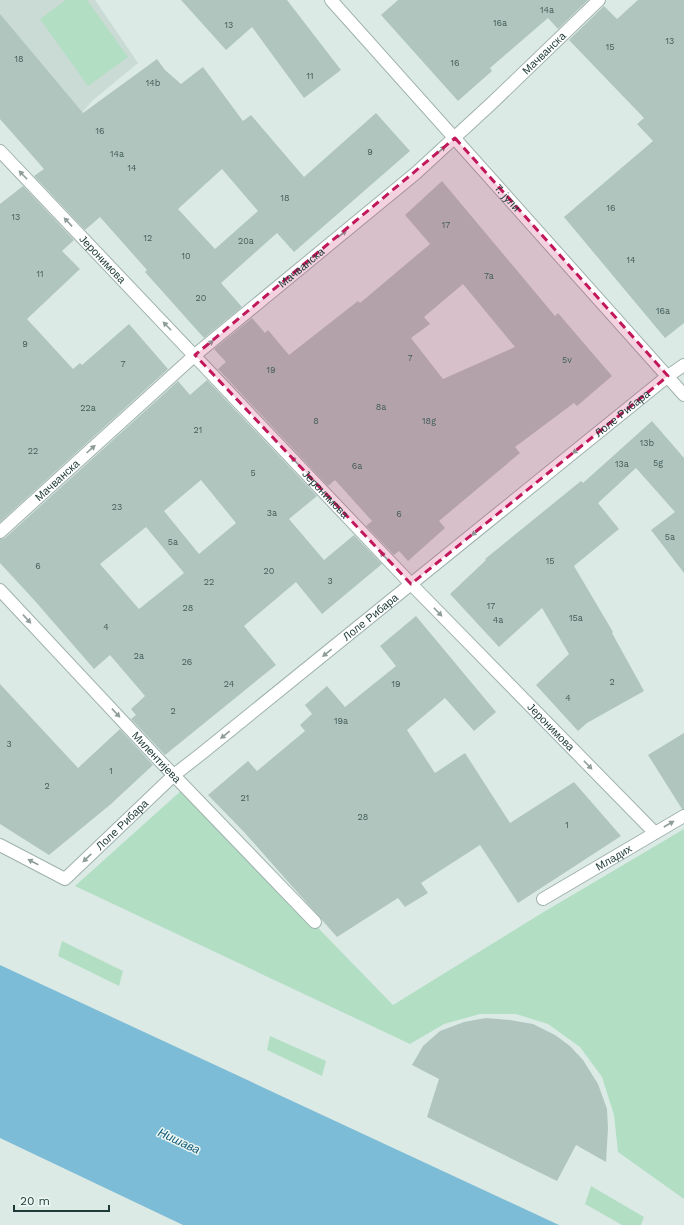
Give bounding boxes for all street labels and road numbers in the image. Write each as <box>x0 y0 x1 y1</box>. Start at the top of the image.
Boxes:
street label: Мачванска <box>520 29 569 77</box>
street label: 7. јули <box>492 182 523 214</box>
street label: Јеронимова <box>76 233 129 287</box>
street label: Мачванска <box>276 245 328 291</box>
street label: Лоле Рибара <box>592 387 653 440</box>
street label: Мачванска <box>32 457 83 504</box>
street label: Јеронимова <box>299 468 352 522</box>
street label: Лоле Рибара <box>340 591 402 644</box>
street label: Јеронимова <box>524 701 577 754</box>
street label: Милентијева <box>129 729 184 786</box>
street label: Лоле Рибара <box>93 797 152 853</box>
street label: Младих <box>593 842 635 874</box>

